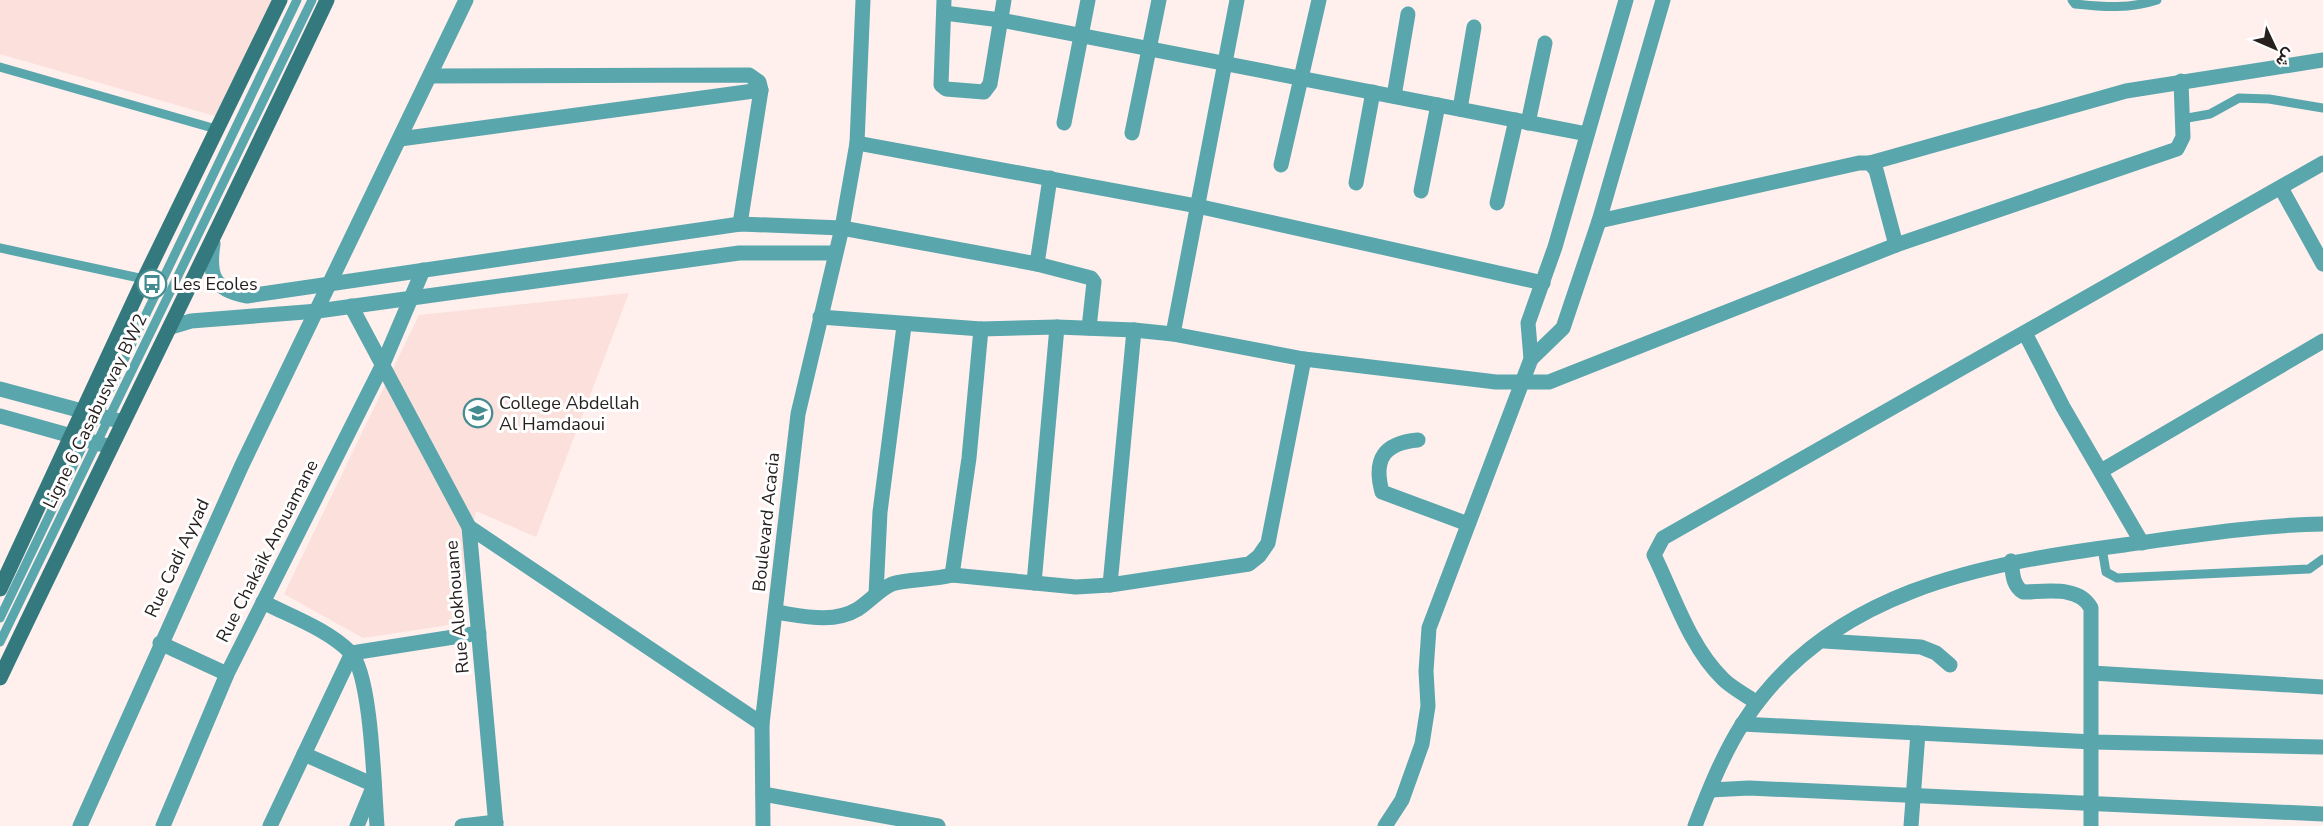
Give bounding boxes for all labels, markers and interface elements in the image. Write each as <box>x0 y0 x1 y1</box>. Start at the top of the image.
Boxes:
north arrow <box>2245 18 2305 78</box>
text: ش <box>2270 43 2300 72</box>
bus stop icon: Les Ecoles <box>136 268 168 300</box>
place label: Les Ecoles <box>173 272 258 296</box>
street label: Ligne 6 Casabusway BW2 <box>37 310 153 512</box>
place label: College Abdellah Al Hamdaoui <box>499 391 640 436</box>
school or university icon: College Abdellah Al Hamdaoui <box>462 397 494 429</box>
street label: Boulevard Acacia <box>747 451 785 593</box>
street label: Rue Chakaik Anouamane <box>210 455 324 647</box>
street label: Rue Cadi Ayyad <box>139 495 215 621</box>
street label: Rue Alokhouane <box>439 540 475 674</box>

